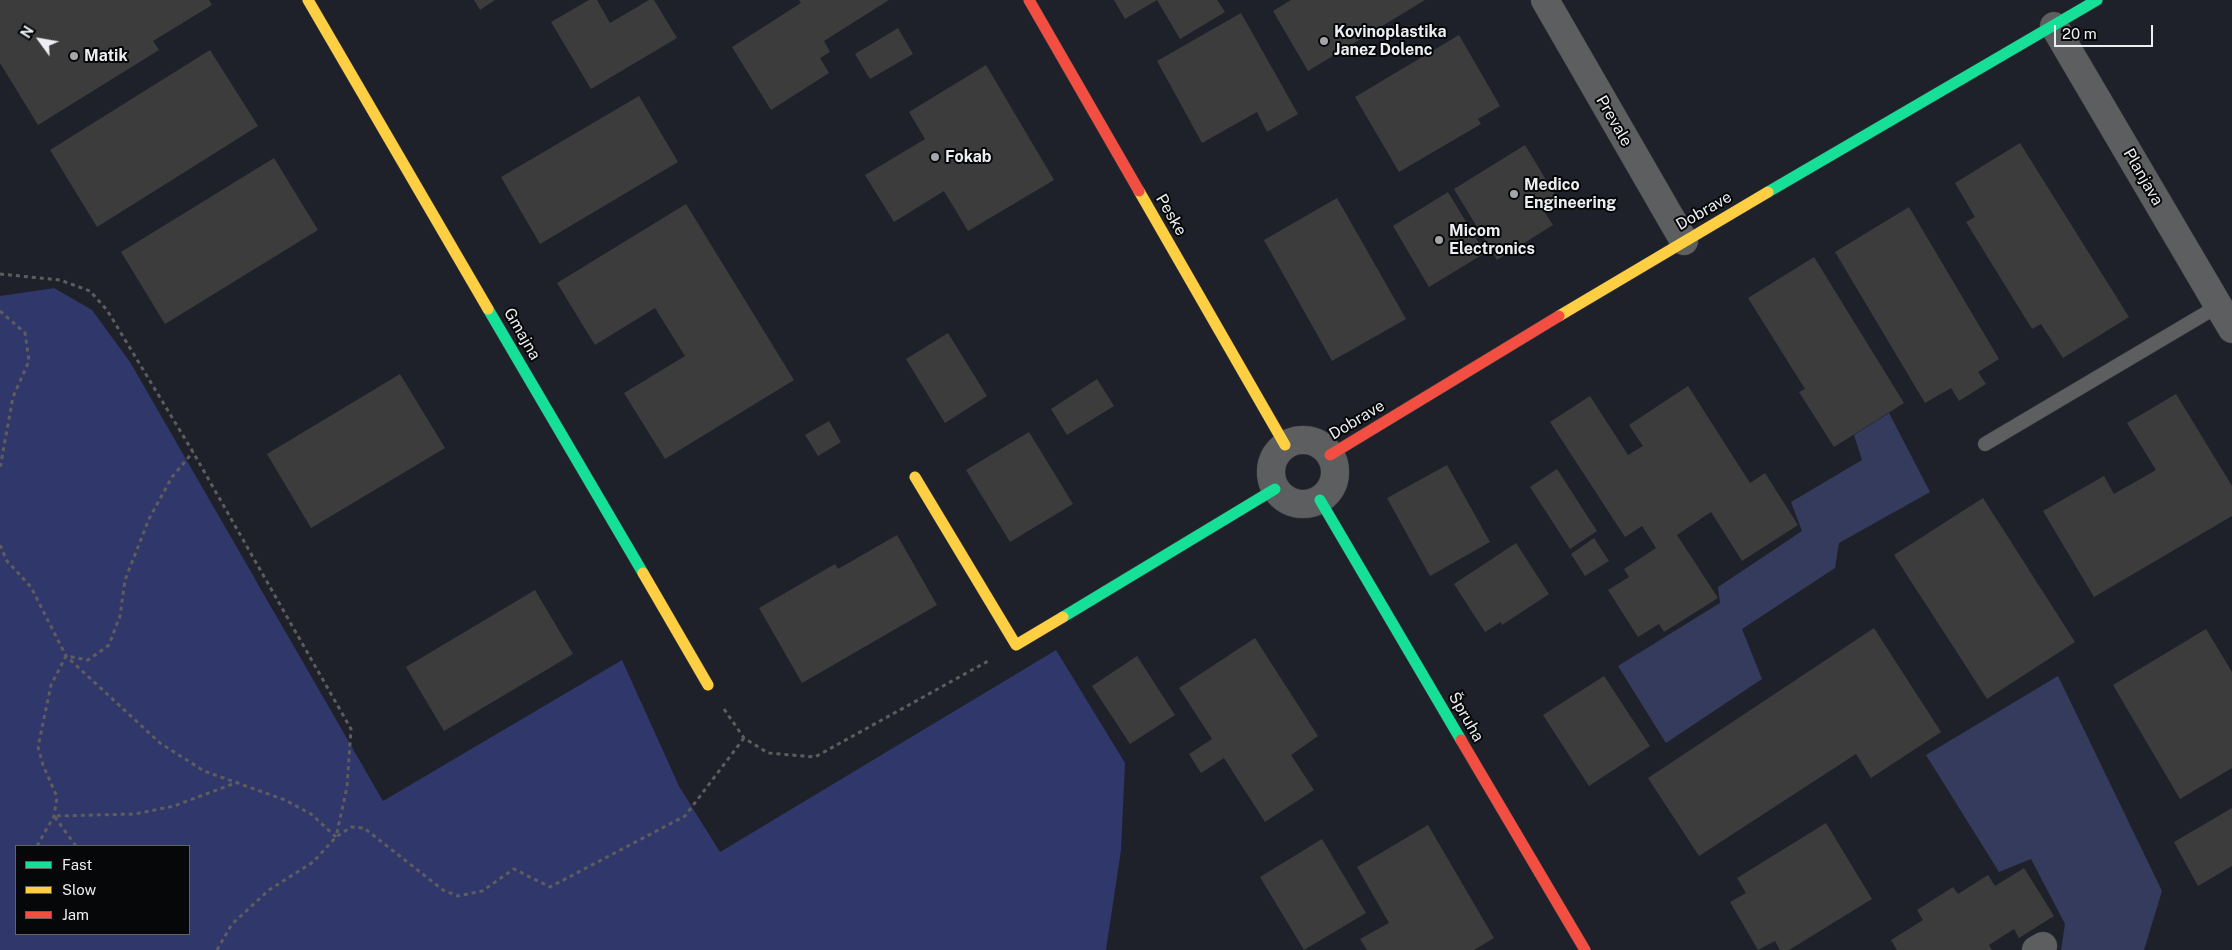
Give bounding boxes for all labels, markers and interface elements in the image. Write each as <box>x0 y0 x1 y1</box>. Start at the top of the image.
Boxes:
north arrow <box>15 15 65 65</box>
scale bar <box>2057 15 2156 47</box>
place label: Kovinoplastika Janez Dolenc <box>1334 22 1447 60</box>
text: N <box>18 23 37 41</box>
text: 20 m <box>2062 25 2097 42</box>
marker: Kovinoplastika Janez Dolenc <box>1318 35 1330 47</box>
place label: Matik <box>84 46 128 66</box>
marker: Matik <box>68 50 80 62</box>
street label: Prevale <box>1592 92 1636 150</box>
street label: Planjava <box>2119 145 2167 209</box>
place label: Fokab <box>945 147 992 167</box>
marker: Fokab <box>929 151 941 163</box>
place label: Medico Engineering <box>1524 175 1616 213</box>
street label: Dobrave <box>1673 187 1735 235</box>
marker: Medico Engineering <box>1508 188 1520 200</box>
street label: Peske <box>1151 191 1191 239</box>
place label: Micom Electronics <box>1449 221 1535 259</box>
marker: Micom Electronics <box>1433 234 1445 246</box>
street label: Gmajna <box>499 305 545 363</box>
street label: Dobrave <box>1326 396 1388 444</box>
street label: Špruha <box>1444 689 1488 745</box>
legend <box>15 845 190 935</box>
text: Fast <box>62 856 92 873</box>
text: Slow <box>62 881 96 898</box>
text: Jam <box>62 906 89 923</box>

